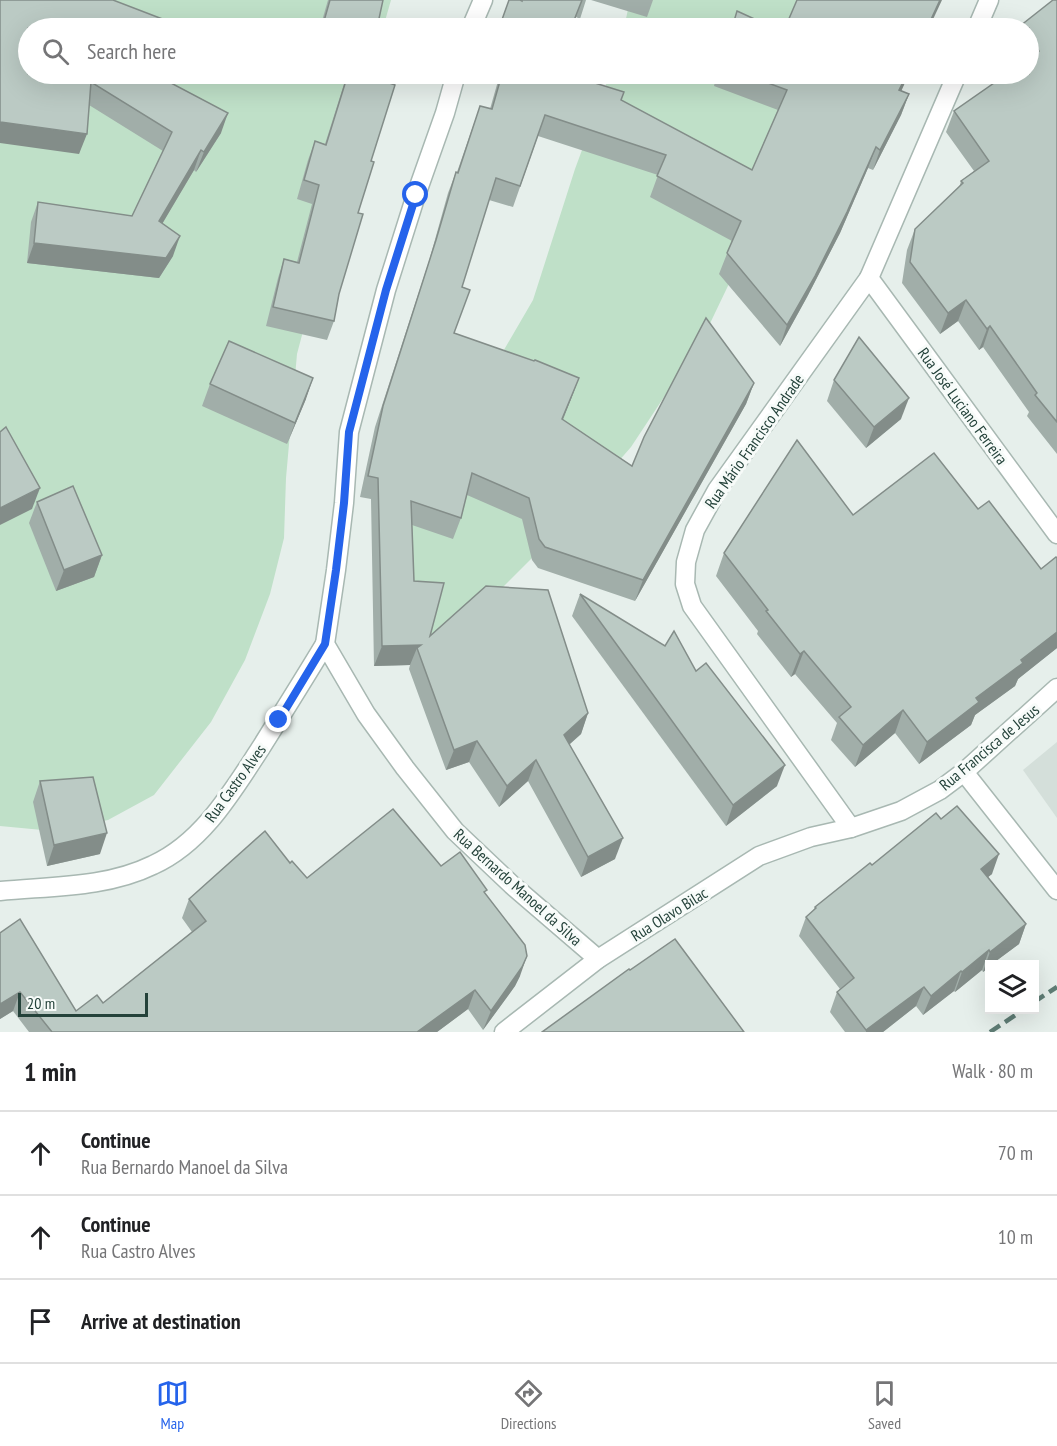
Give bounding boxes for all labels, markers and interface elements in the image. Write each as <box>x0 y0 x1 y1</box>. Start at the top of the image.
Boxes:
search box <box>18 18 1039 84</box>
icon: search <box>39 35 72 68</box>
text: Search here <box>87 37 176 65</box>
route start <box>402 181 428 207</box>
street label: Rua José Luciano Ferreira <box>914 344 1012 468</box>
street label: Rua Mário Francisco Andrade <box>700 370 808 512</box>
street label: Rua Francisca de Jesus <box>935 699 1043 795</box>
route end <box>265 706 291 732</box>
street label: Rua Castro Alves <box>200 740 270 826</box>
street label: Rua Bernardo Manoel da Silva <box>450 824 586 950</box>
street label: Rua Olavo Bilac <box>627 882 711 945</box>
map controls <box>985 960 1039 1014</box>
button: layers <box>985 960 1039 1014</box>
scale bar <box>18 990 148 1018</box>
text: 20 m <box>27 993 55 1013</box>
text: 1 min <box>24 1055 77 1088</box>
text: Walk · 80 m <box>952 1058 1033 1084</box>
text: Continue <box>81 1126 151 1154</box>
icon: ahead <box>24 1137 57 1170</box>
text: 70 m <box>998 1140 1033 1166</box>
text: Rua Bernardo Manoel da Silva <box>81 1154 288 1180</box>
text: Continue <box>81 1210 151 1238</box>
icon: ahead <box>24 1221 57 1254</box>
text: 10 m <box>998 1224 1033 1250</box>
text: Rua Castro Alves <box>81 1238 195 1264</box>
icon: arrive <box>24 1305 57 1338</box>
text: Arrive at destination <box>81 1307 241 1335</box>
tab: Map <box>156 1377 189 1433</box>
tab: Directions <box>501 1377 556 1433</box>
tab: Saved <box>868 1377 901 1433</box>

